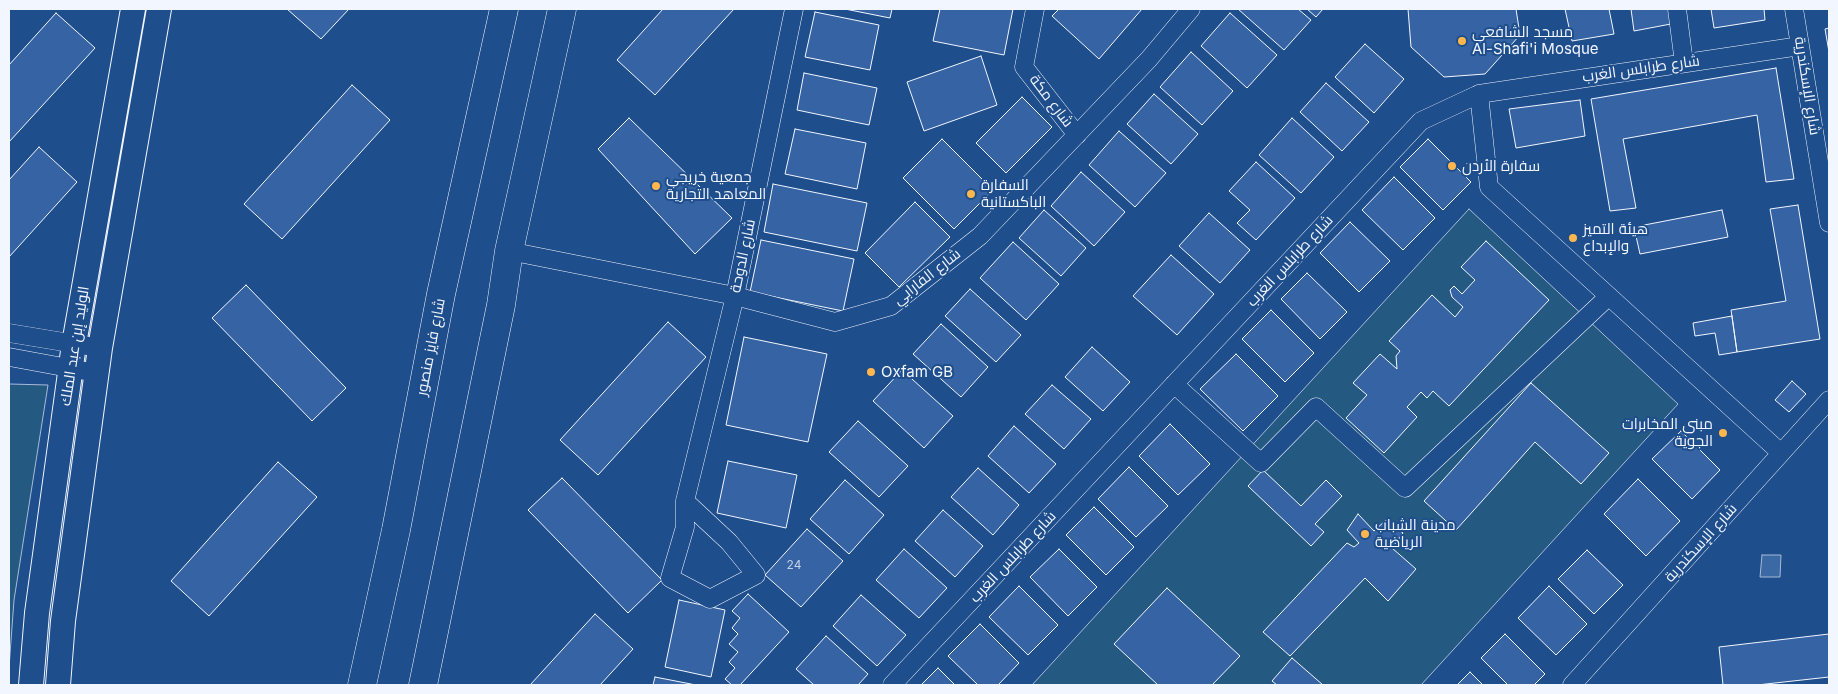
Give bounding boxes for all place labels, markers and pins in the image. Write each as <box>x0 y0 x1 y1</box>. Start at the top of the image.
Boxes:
place label: مسجد الشافعي Al-Shafi'i Mosque <box>1472 23 1599 58</box>
marker: مسجد الشافعي Al-Shafi'i Mosque <box>1456 35 1468 47</box>
place label: سفارة الأردن <box>1462 157 1540 175</box>
marker: سفارة الأردن <box>1446 160 1458 172</box>
place label: جمعية خريجي المعاهد التجارية <box>666 168 766 203</box>
place label: السفارة الباكستانية <box>981 176 1046 211</box>
marker: جمعية خريجي المعاهد التجارية <box>650 180 662 192</box>
marker: السفارة الباكستانية <box>965 188 977 200</box>
place label: هيئة التميز والإبداع <box>1583 220 1648 255</box>
marker: هيئة التميز والإبداع <box>1567 232 1579 244</box>
place label: Oxfam GB <box>881 363 953 381</box>
marker: Oxfam GB <box>865 366 877 378</box>
place label: مبنى المخابرات الجوية <box>1622 415 1713 450</box>
marker: مبنى المخابرات الجوية <box>1717 427 1729 439</box>
place label: مدينة الشباب الرياضية <box>1375 516 1456 551</box>
marker: مدينة الشباب الرياضية <box>1359 528 1371 540</box>

